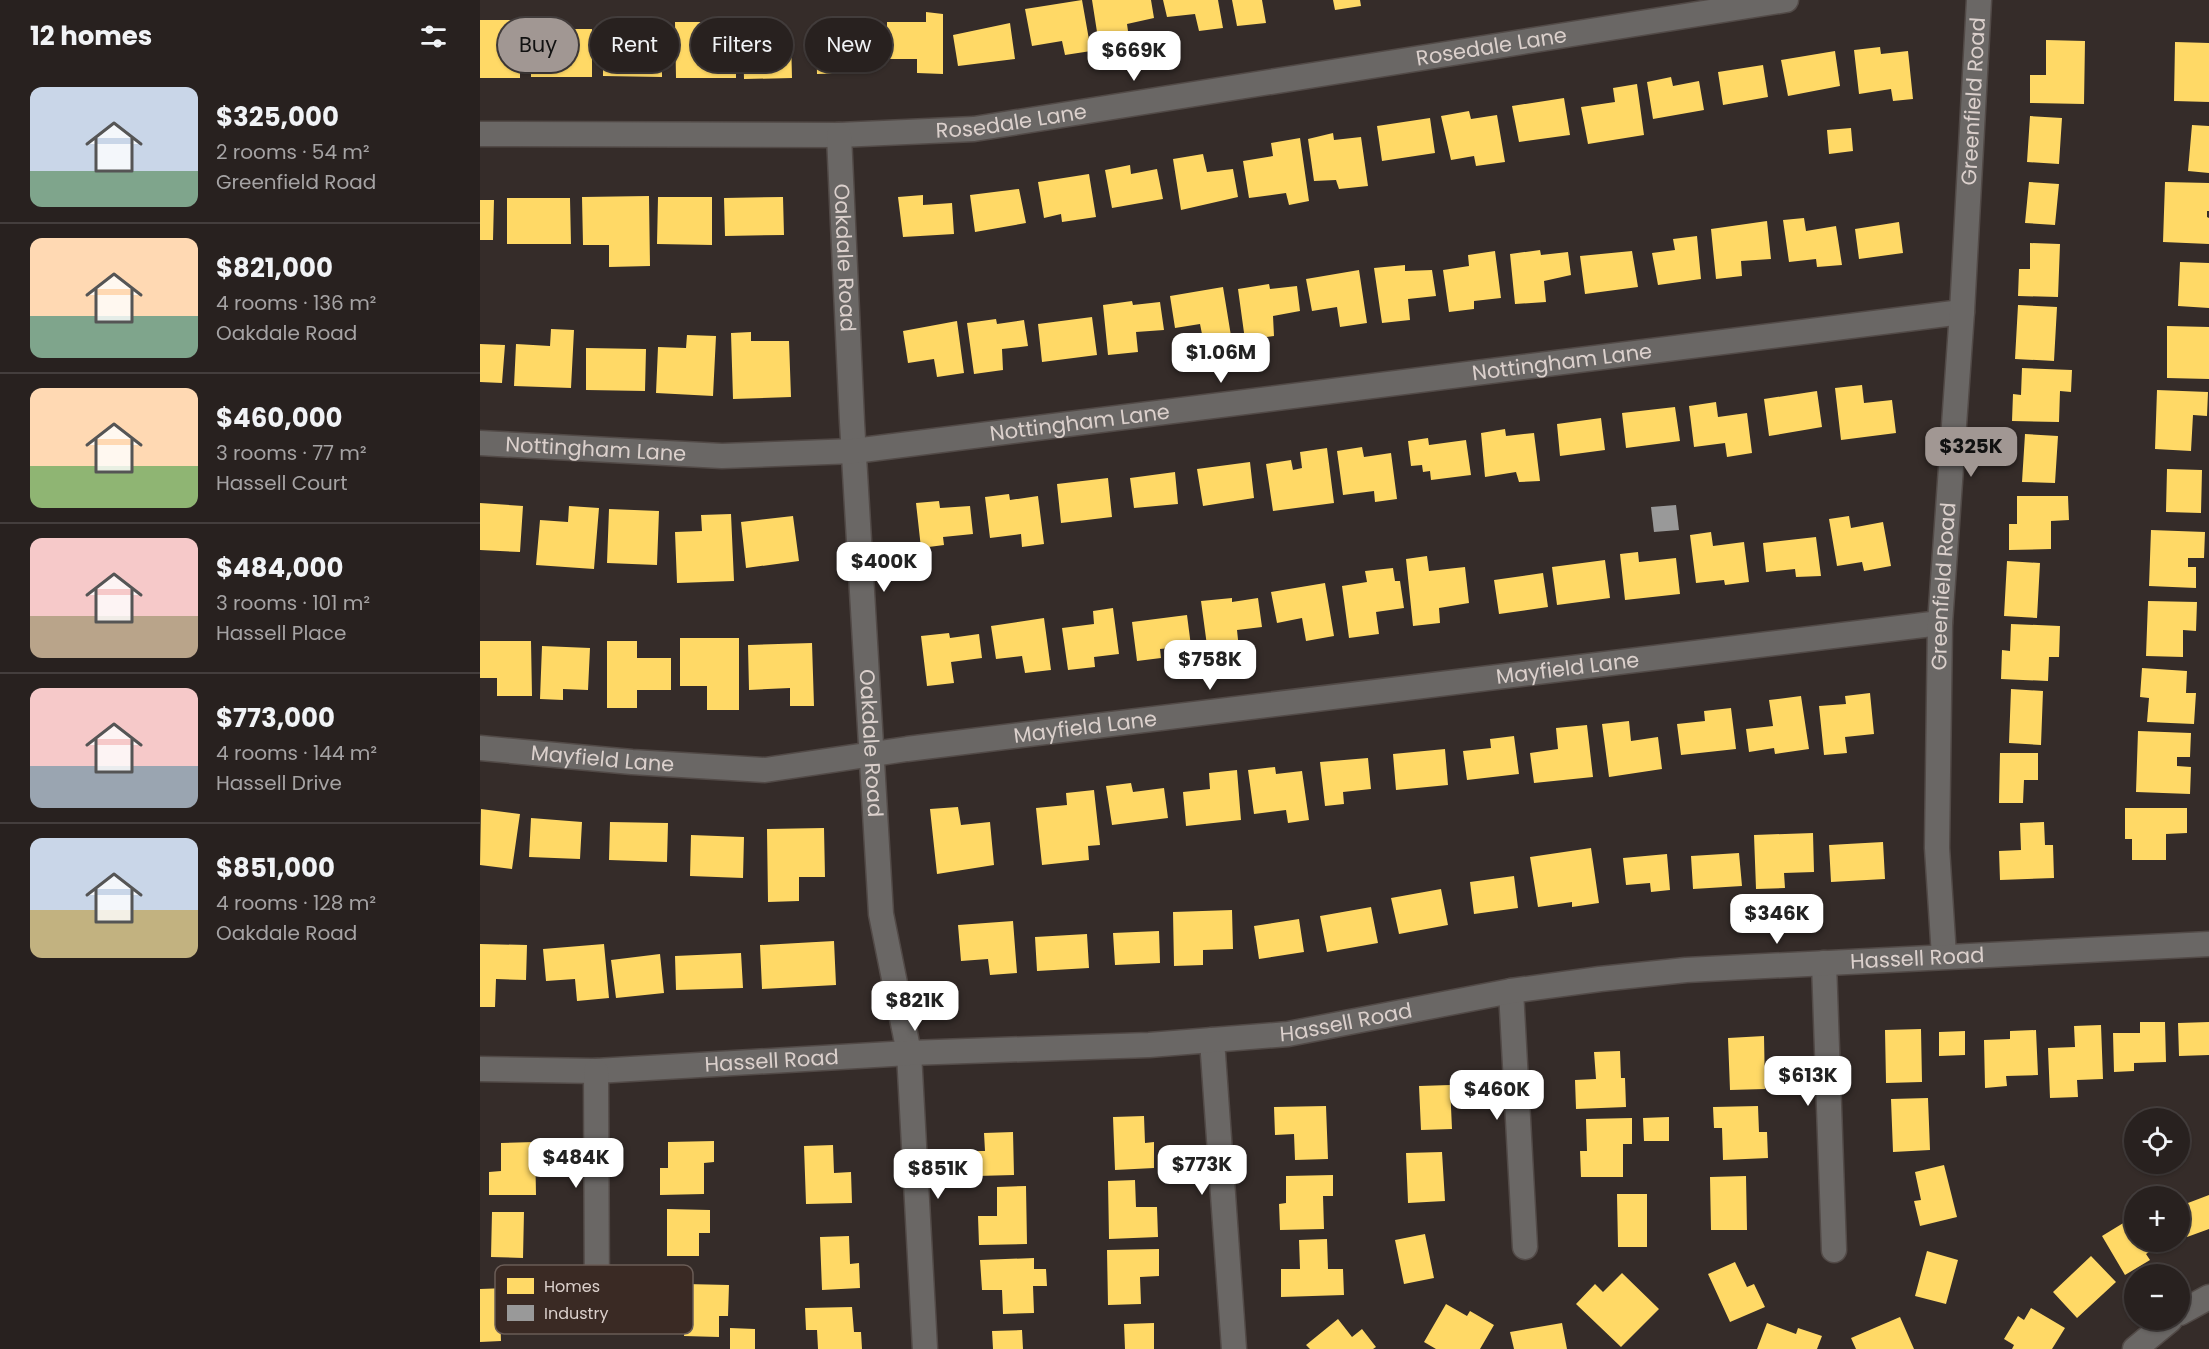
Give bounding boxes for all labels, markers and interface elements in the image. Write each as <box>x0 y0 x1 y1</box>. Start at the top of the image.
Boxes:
street label: Greenfield Road <box>1954 16 1992 186</box>
text: 12 homes <box>30 18 152 54</box>
chip: Buy <box>498 18 578 72</box>
chip: Rent <box>590 18 679 72</box>
chip: Filters <box>691 18 793 72</box>
chip: New <box>805 18 892 72</box>
icon: filters <box>417 20 450 53</box>
street label: Rosedale Lane <box>1414 20 1569 73</box>
pin: $669K <box>1092 31 1176 82</box>
text: $669K <box>1102 36 1166 64</box>
street label: Rosedale Lane <box>935 96 1089 145</box>
text: $325,000 <box>216 99 339 135</box>
icon: home <box>78 111 150 183</box>
text: 2 rooms · 54 m² <box>216 138 370 166</box>
text: Greenfield Road <box>216 168 376 196</box>
street label: Oakdale Road <box>827 183 863 333</box>
text: $821,000 <box>216 250 333 286</box>
icon: home <box>78 262 150 334</box>
text: 4 rooms · 136 m² <box>216 289 376 317</box>
text: Oakdale Road <box>216 319 357 347</box>
pin: $1.06M <box>1172 333 1270 384</box>
street label: Nottingham Lane <box>1470 336 1654 387</box>
text: $1.06M <box>1186 338 1256 366</box>
street label: Nottingham Lane <box>988 397 1171 448</box>
text: $460,000 <box>216 400 343 436</box>
icon: home <box>78 412 150 484</box>
pin: $325K <box>1929 427 2013 478</box>
street label: Nottingham Lane <box>505 429 687 468</box>
text: $325K <box>1939 432 2003 460</box>
text: 3 rooms · 77 m² <box>216 439 367 467</box>
text: Hassell Court <box>216 469 348 497</box>
street label: Greenfield Road <box>1924 501 1963 671</box>
pin: $400K <box>842 542 926 593</box>
text: $400K <box>851 547 917 575</box>
text: $484,000 <box>216 550 343 586</box>
icon: home <box>78 562 150 634</box>
text: 3 rooms · 101 m² <box>216 589 370 617</box>
text: Hassell Place <box>216 619 346 647</box>
pin: $758K <box>1168 640 1252 691</box>
text: $758K <box>1178 645 1242 673</box>
street label: Mayfield Lane <box>1494 645 1641 691</box>
street label: Oakdale Road <box>853 668 890 818</box>
text: $773,000 <box>216 700 335 736</box>
street label: Mayfield Lane <box>1012 704 1158 750</box>
icon: home <box>78 712 150 784</box>
street label: Mayfield Lane <box>530 738 675 779</box>
text: 4 rooms · 144 m² <box>216 739 377 767</box>
text: Hassell Drive <box>216 769 342 797</box>
text: $851,000 <box>216 850 335 886</box>
icon: home <box>78 862 150 934</box>
text: 4 rooms · 128 m² <box>216 889 376 917</box>
pin: $346K <box>1735 894 1819 945</box>
text: $346K <box>1744 899 1810 927</box>
text: Oakdale Road <box>216 919 357 947</box>
street label: Hassell Road <box>1849 940 1985 976</box>
pin: $821K <box>873 981 957 1032</box>
text: $821K <box>886 986 945 1014</box>
street label: Hassell Road <box>1279 995 1414 1049</box>
street label: Hassell Road <box>704 1042 840 1079</box>
pin: $613K <box>1766 1056 1850 1107</box>
text: $613K <box>1778 1061 1838 1089</box>
pin: $460K <box>1455 1070 1539 1121</box>
text: $460K <box>1464 1075 1530 1103</box>
map controls <box>2124 1108 2190 1330</box>
button: locate <box>2124 1108 2190 1174</box>
pin: $484K <box>534 1138 618 1189</box>
text: $484K <box>542 1143 610 1171</box>
pin: $773K <box>1160 1145 1244 1196</box>
pin: $851K <box>896 1149 980 1200</box>
text: $773K <box>1172 1150 1232 1178</box>
text: $851K <box>908 1154 968 1182</box>
button: + <box>2124 1186 2190 1252</box>
button: − <box>2124 1264 2190 1330</box>
legend <box>495 1265 693 1334</box>
text: Homes <box>544 1275 600 1298</box>
text: Industry <box>544 1302 608 1325</box>

